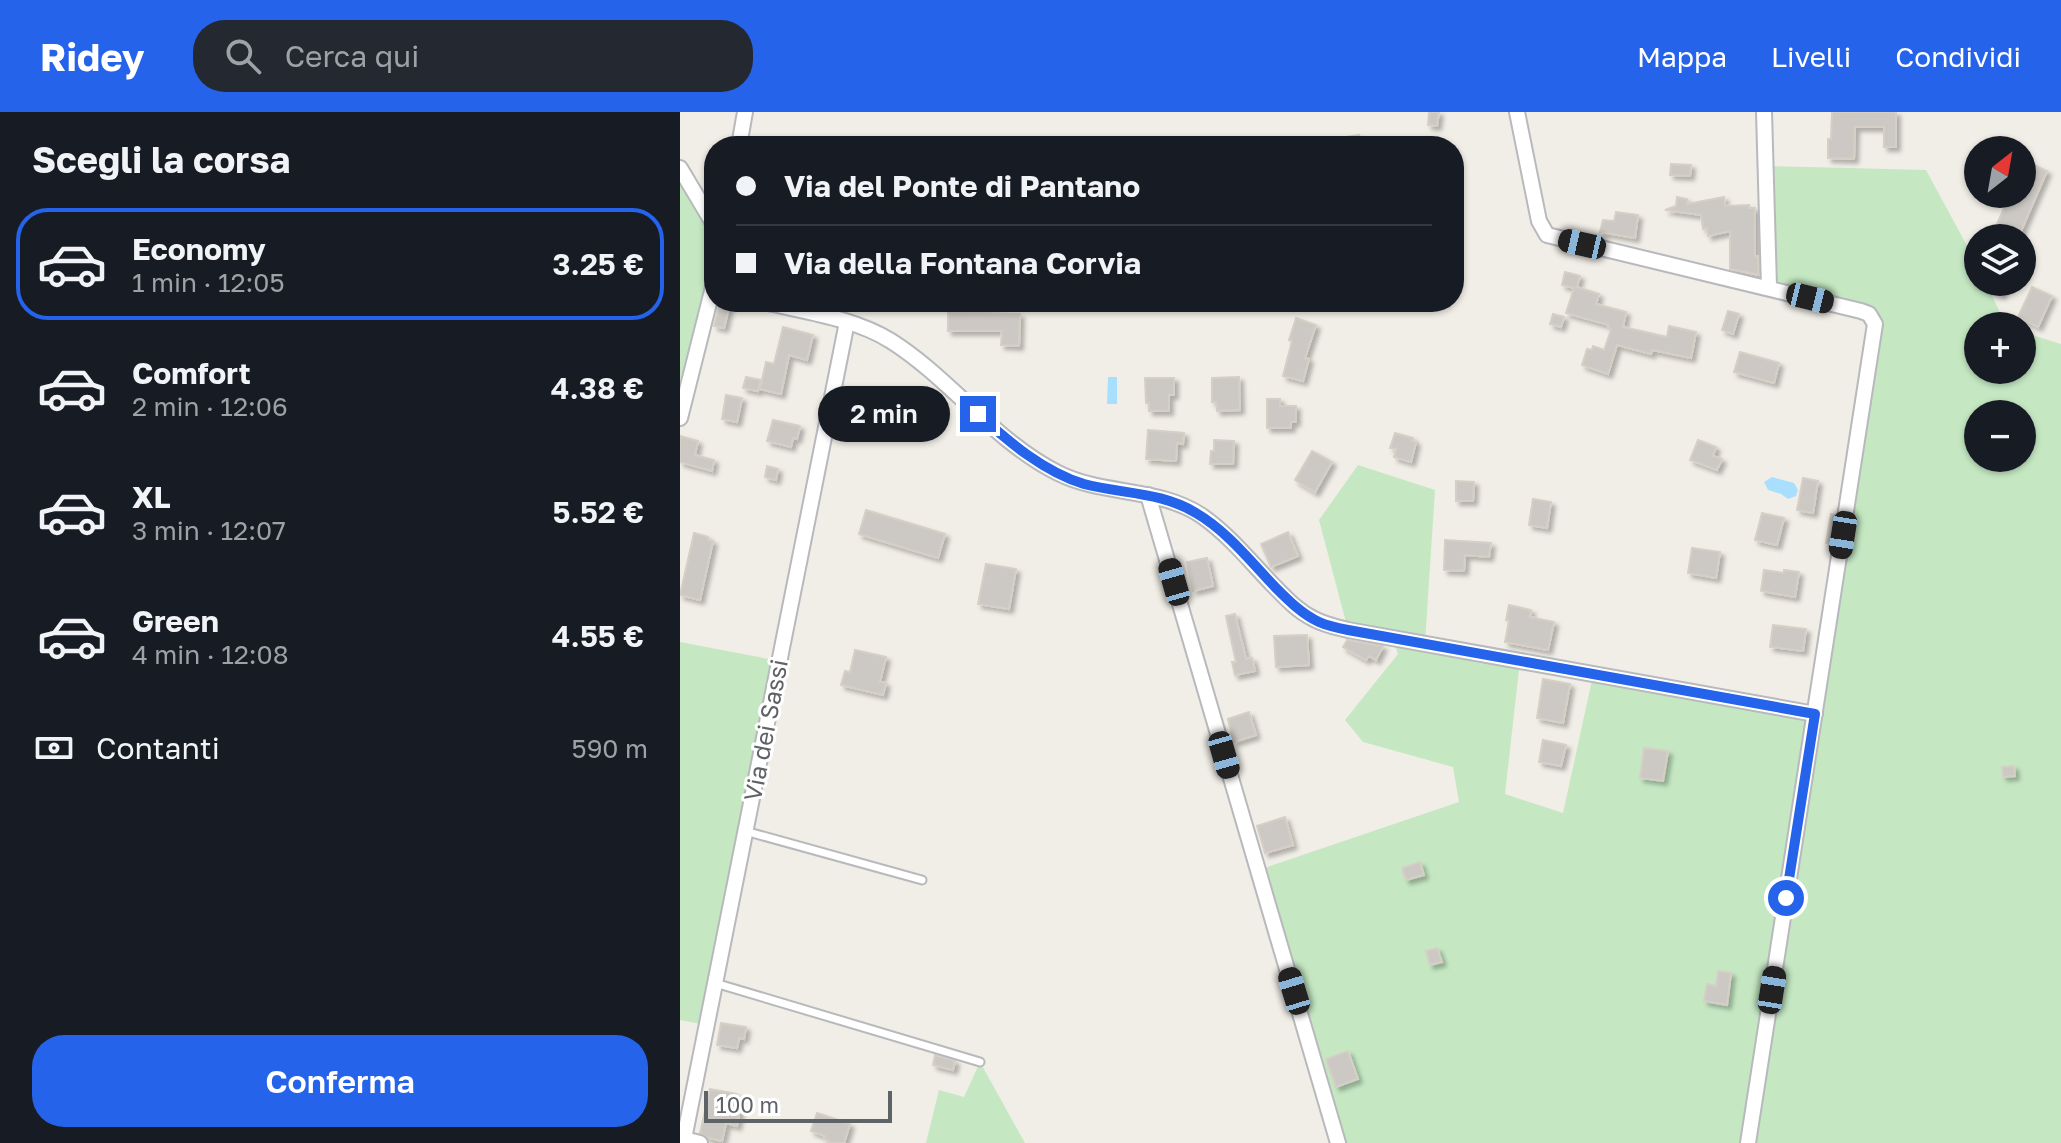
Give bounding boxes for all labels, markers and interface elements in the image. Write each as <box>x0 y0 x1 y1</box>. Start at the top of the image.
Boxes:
search box <box>193 20 753 92</box>
text: Ridey <box>40 34 145 79</box>
icon: search <box>221 34 265 78</box>
text: Cerca qui <box>285 38 419 74</box>
text: Mappa <box>1637 40 1727 73</box>
text: Livelli <box>1771 40 1851 73</box>
text: Condividi <box>1895 40 2021 73</box>
north arrow <box>1964 136 2036 208</box>
map controls <box>1964 136 2036 472</box>
text: Scegli la corsa <box>32 138 290 181</box>
text: Via del Ponte di Pantano <box>784 168 1140 204</box>
button: layers <box>1964 224 2036 296</box>
car <box>1556 227 1608 261</box>
icon: car <box>36 228 108 300</box>
text: Economy <box>132 231 266 267</box>
text: Via della Fontana Corvia <box>784 245 1141 281</box>
text: 3.25 € <box>552 246 644 282</box>
text: 1 min · 12:05 <box>132 267 285 298</box>
car <box>1784 281 1836 315</box>
button: + <box>1964 312 2036 384</box>
icon: car <box>36 352 108 424</box>
text: Comfort <box>132 355 251 391</box>
text: 4.38 € <box>551 370 644 406</box>
callout: 2 min <box>818 386 950 442</box>
text: 2 min · 12:06 <box>132 391 288 422</box>
route end <box>960 396 996 432</box>
text: 2 min <box>850 398 918 429</box>
button: − <box>1964 400 2036 472</box>
icon: car <box>36 476 108 548</box>
text: XL <box>132 479 171 515</box>
text: 5.52 € <box>553 494 644 530</box>
car <box>1827 509 1859 561</box>
text: 3 min · 12:07 <box>132 515 286 546</box>
car <box>1156 556 1192 608</box>
icon: car <box>36 600 108 672</box>
text: Green <box>132 603 219 639</box>
text: 4.55 € <box>552 618 644 654</box>
text: 4 min · 12:08 <box>132 639 289 670</box>
street label: Via dei Sassi <box>737 657 793 803</box>
icon: cash <box>32 726 76 770</box>
car <box>1206 729 1242 781</box>
text: Contanti <box>96 730 220 766</box>
text: 590 m <box>572 733 648 764</box>
route start <box>1768 880 1804 916</box>
car <box>1756 964 1788 1016</box>
car <box>1276 965 1312 1017</box>
button: Conferma <box>32 1035 648 1127</box>
scale bar <box>704 1087 892 1123</box>
text: 100 m <box>716 1091 779 1118</box>

